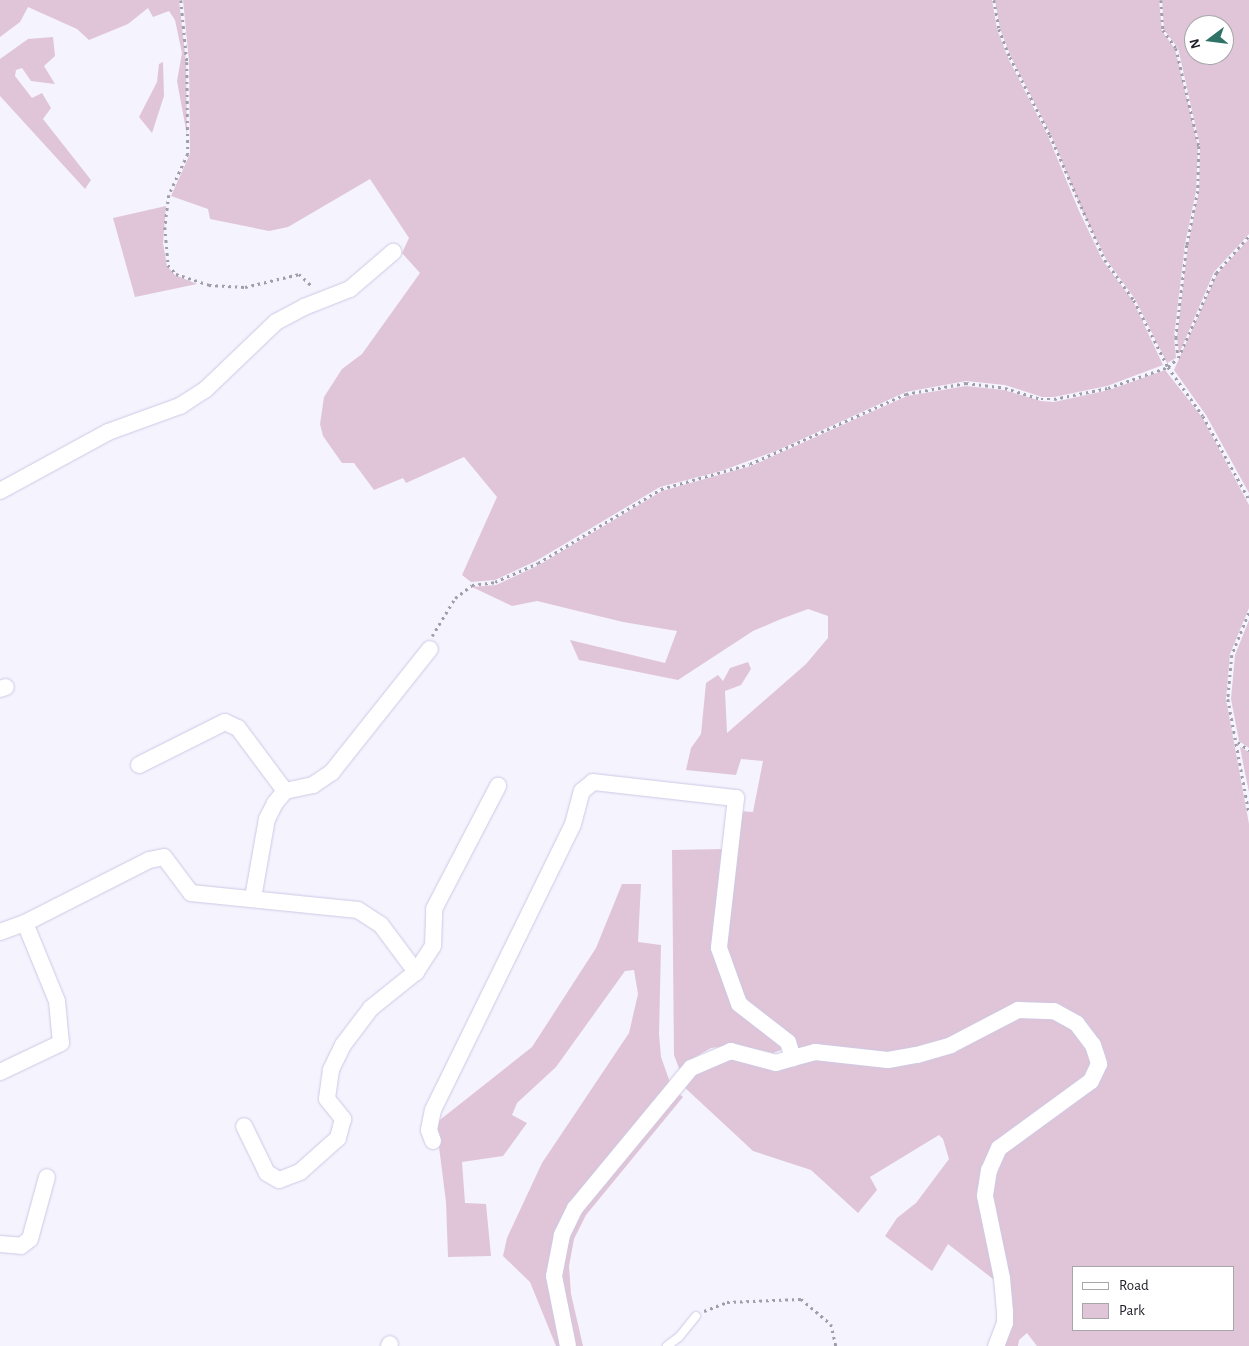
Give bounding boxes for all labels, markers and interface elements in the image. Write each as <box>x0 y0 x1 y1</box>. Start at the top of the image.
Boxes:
north arrow <box>1184 15 1234 65</box>
text: N <box>1187 37 1204 50</box>
legend <box>1072 1266 1234 1331</box>
text: Road <box>1119 1278 1149 1293</box>
text: Park <box>1119 1303 1145 1318</box>

